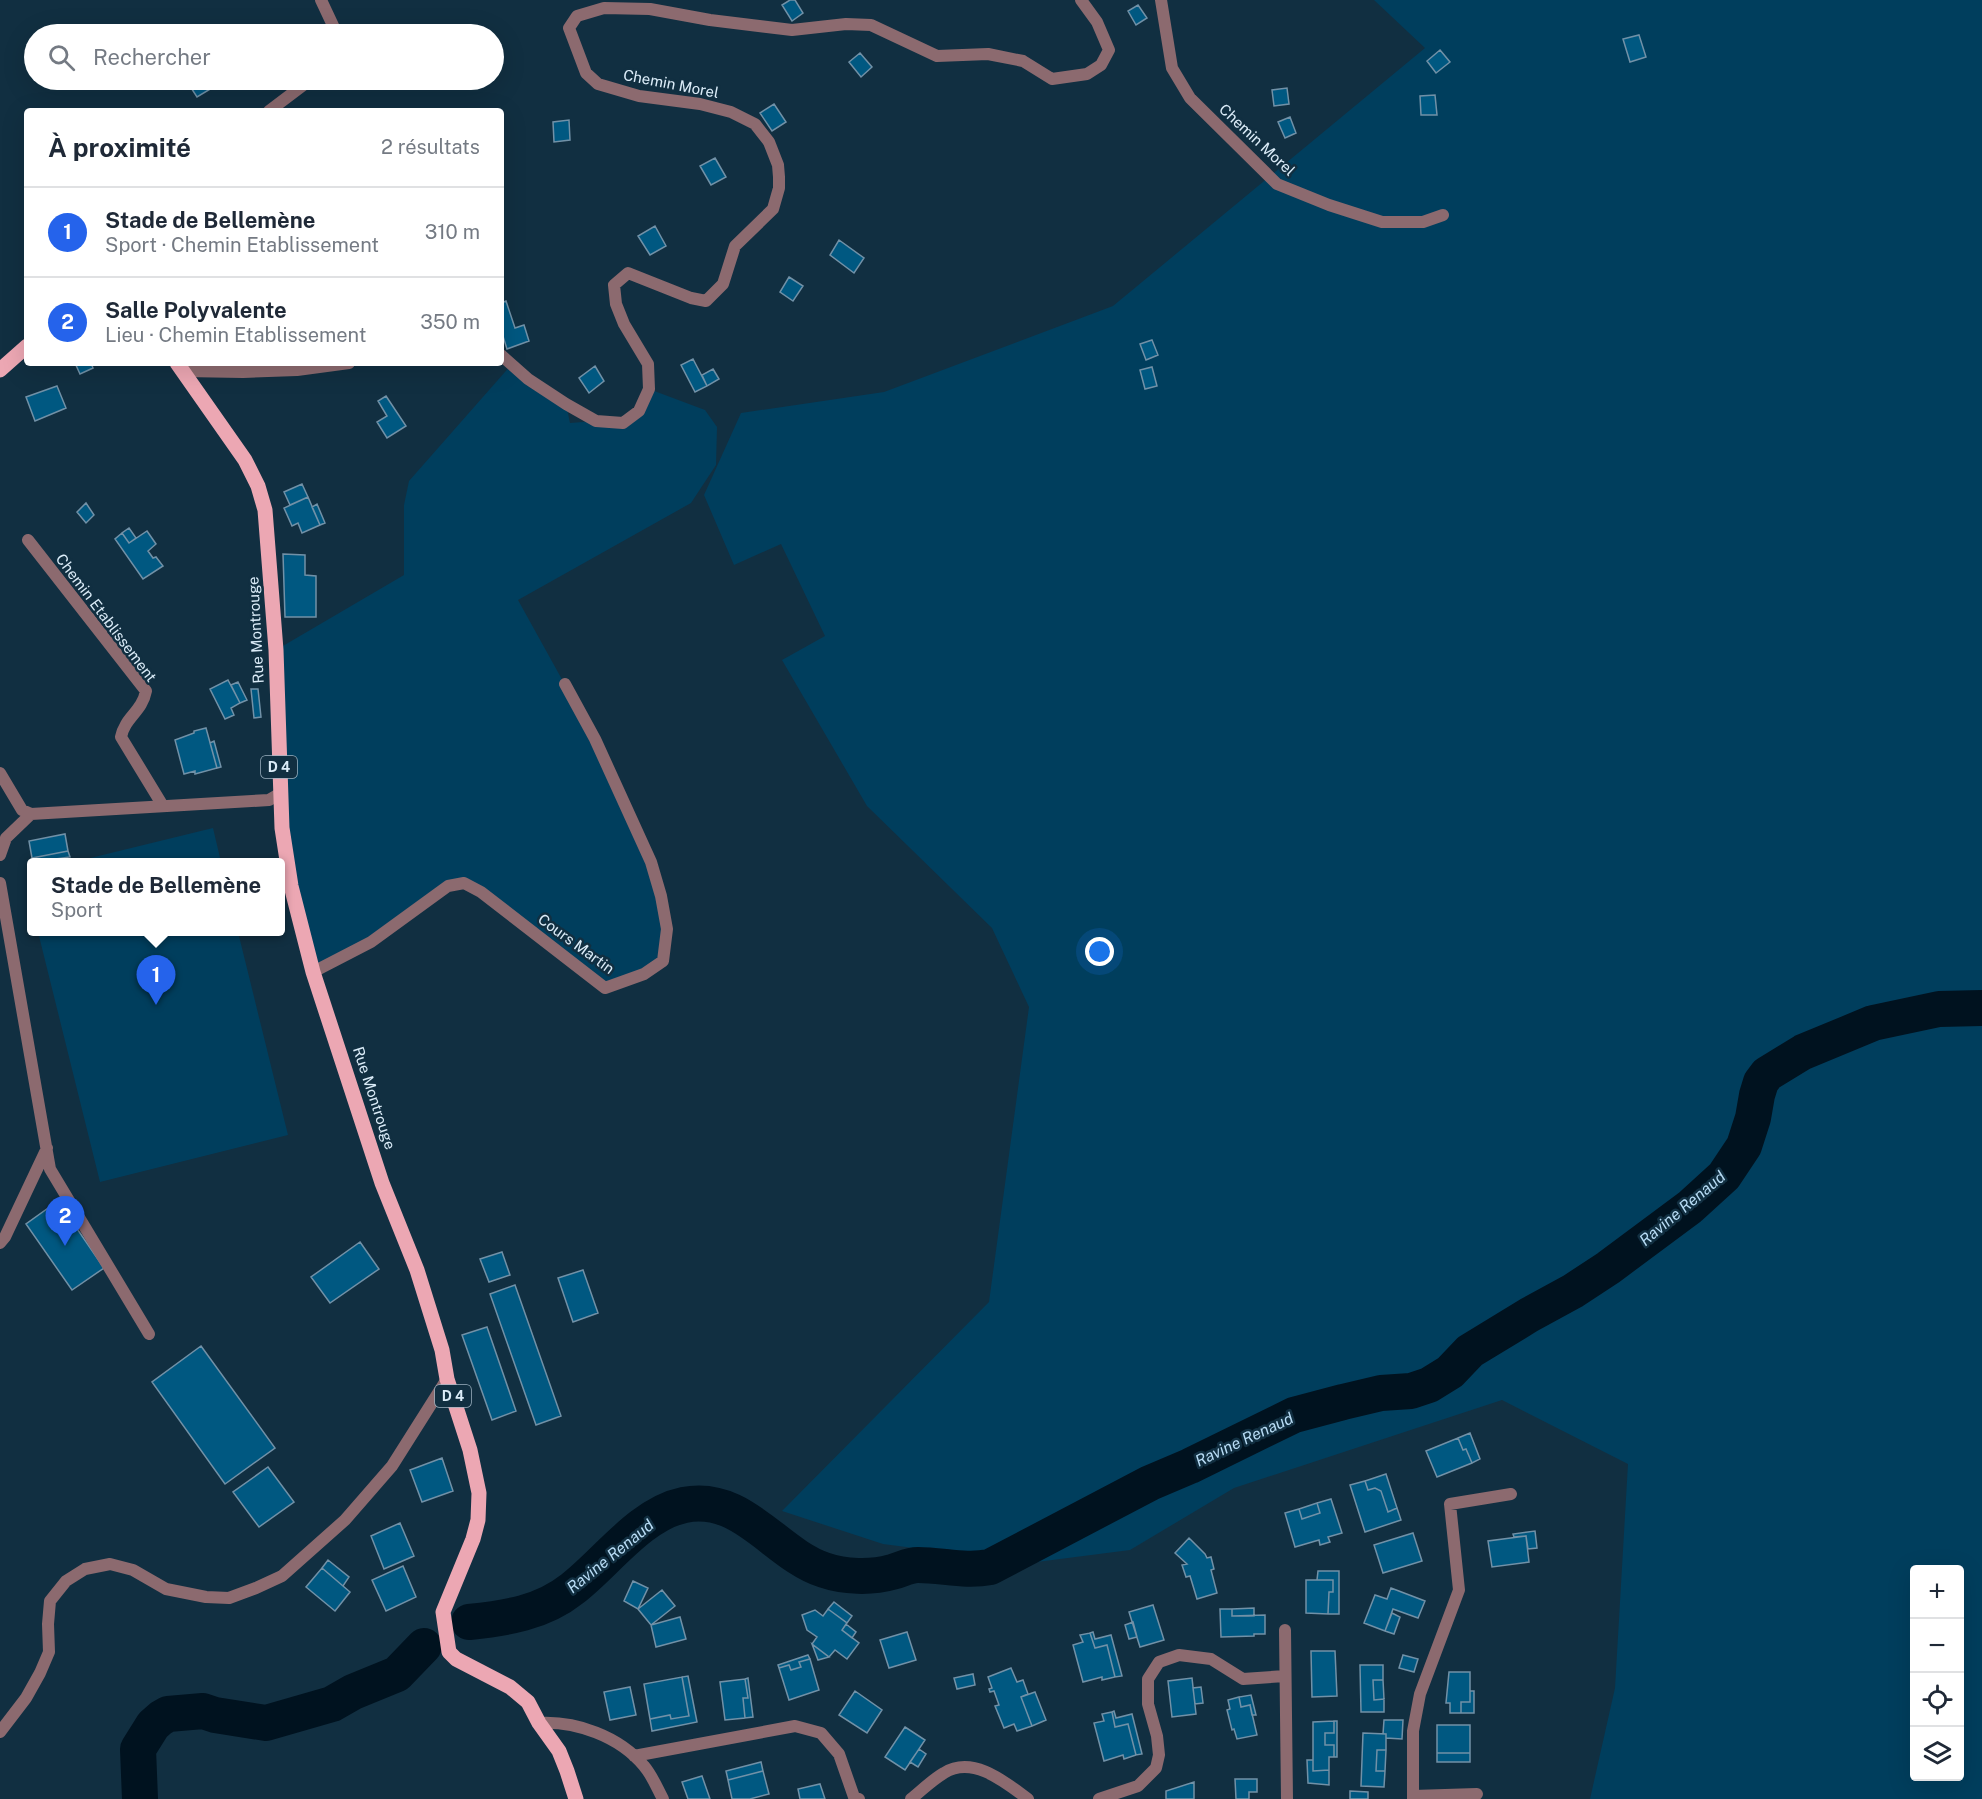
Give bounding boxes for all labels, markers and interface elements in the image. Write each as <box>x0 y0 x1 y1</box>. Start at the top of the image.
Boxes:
search box <box>24 24 504 90</box>
icon: search <box>45 41 78 74</box>
text: Rechercher <box>93 44 211 70</box>
street label: Chemin Morel <box>622 66 720 101</box>
street label: Chemin Morel <box>1216 100 1299 179</box>
text: À proximité <box>48 132 191 163</box>
text: 2 résultats <box>381 135 480 159</box>
text: Stade de Bellemène <box>105 207 315 233</box>
text: 1 <box>63 220 72 244</box>
text: 310 m <box>425 220 480 244</box>
text: Sport · Chemin Etablissement <box>105 233 379 257</box>
text: Salle Polyvalente <box>105 297 287 323</box>
text: 2 <box>61 310 74 334</box>
text: 350 m <box>420 310 480 334</box>
text: Lieu · Chemin Etablissement <box>105 323 367 347</box>
street label: Chemin Etablissement <box>53 550 160 685</box>
street label: Rue Montrouge <box>244 576 267 684</box>
road number: D 4 <box>261 756 297 778</box>
popup <box>27 858 285 936</box>
text: Stade de Bellemène <box>51 872 261 898</box>
text: Sport <box>51 898 103 922</box>
street label: Cours Martin <box>535 910 618 977</box>
your location <box>1085 937 1114 966</box>
pin: 1 <box>136 956 176 1005</box>
street label: Rue Montrouge <box>350 1044 399 1151</box>
water label: Ravine Renaud <box>1636 1166 1730 1250</box>
pin: 2 <box>46 1196 84 1246</box>
road number: D 4 <box>435 1385 471 1407</box>
water label: Ravine Renaud <box>1192 1408 1297 1471</box>
water label: Ravine Renaud <box>563 1515 658 1597</box>
map controls <box>1910 1565 1964 1781</box>
button: + <box>1910 1565 1964 1619</box>
button: − <box>1910 1619 1964 1673</box>
button: locate <box>1910 1673 1964 1727</box>
button: layers <box>1910 1727 1964 1781</box>

